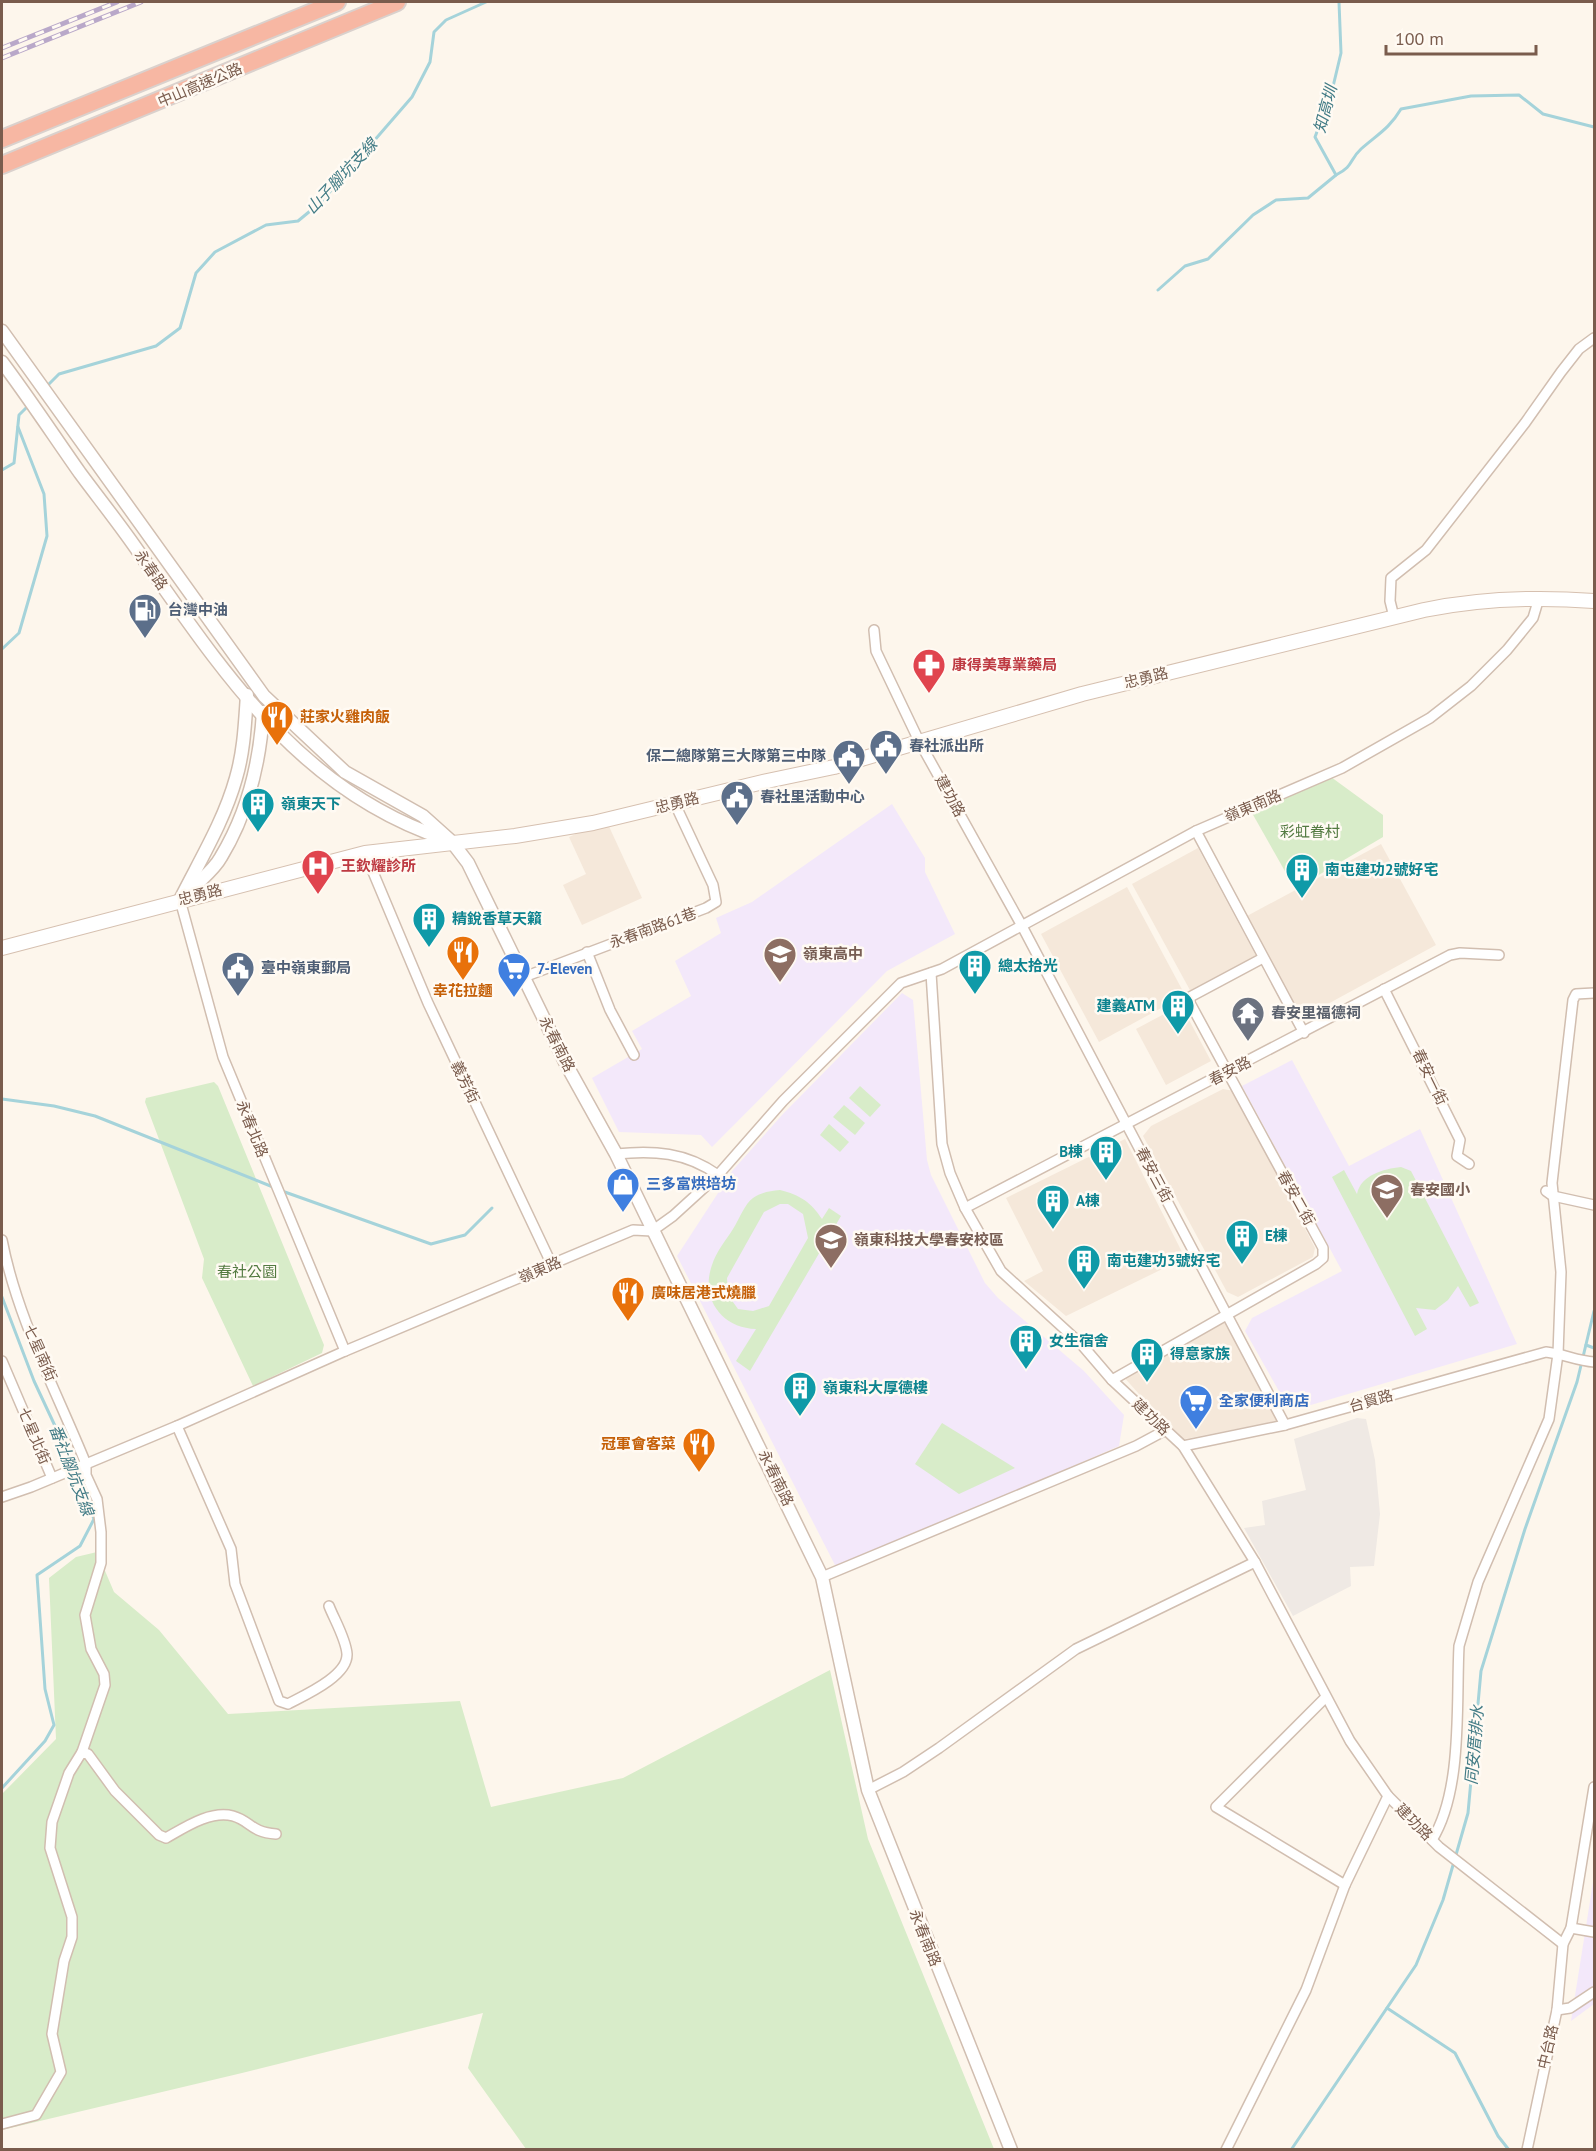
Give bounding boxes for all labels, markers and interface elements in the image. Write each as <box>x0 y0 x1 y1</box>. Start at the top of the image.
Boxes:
scale bar <box>1386 18 1536 56</box>
text: 100 m <box>1395 27 1444 50</box>
street label: 中山高速公路 <box>155 58 245 111</box>
water label: 知高圳 <box>1309 81 1341 135</box>
water label: 山子腳坑支線 <box>301 133 382 218</box>
street label: 永春路 <box>131 546 172 594</box>
fuel station icon: 台灣中油 <box>127 592 163 639</box>
place label: 台灣中油 <box>168 600 228 619</box>
pharmacy icon: 康得美專業藥局 <box>911 647 947 694</box>
place label: 康得美專業藥局 <box>952 655 1057 674</box>
street label: 忠勇路 <box>1122 663 1170 692</box>
restaurant icon: 莊家火雞肉飯 <box>259 699 295 746</box>
place label: 莊家火雞肉飯 <box>300 707 390 726</box>
public building icon: 春社派出所 <box>868 728 904 775</box>
place label: 春社派出所 <box>909 736 984 755</box>
public building icon: 保二總隊第三大隊第三中隊 <box>831 738 867 785</box>
place label: 保二總隊第三大隊第三中隊 <box>646 746 826 765</box>
street label: 建功路 <box>931 771 970 820</box>
public building icon: 春社里活動中心 <box>719 779 755 826</box>
street label: 嶺東南路 <box>1221 785 1284 826</box>
building icon: 嶺東天下 <box>240 786 276 833</box>
place label: 春社里活動中心 <box>760 787 865 806</box>
street label: 忠勇路 <box>653 788 701 817</box>
place label: 嶺東天下 <box>281 794 341 813</box>
park label: 彩虹眷村 <box>1280 822 1340 841</box>
hospital icon: 王欽耀診所 <box>300 848 336 895</box>
building icon: 南屯建功2號好宅 <box>1284 852 1320 899</box>
place label: 王欽耀診所 <box>341 856 416 875</box>
place label: 南屯建功2號好宅 <box>1325 860 1439 879</box>
street label: 忠勇路 <box>176 880 224 909</box>
building icon: 精銳香草天籟 <box>411 901 447 948</box>
street label: 永春南路61巷 <box>607 903 699 952</box>
place label: 精銳香草天籟 <box>452 909 542 928</box>
restaurant icon: 幸花拉麵 <box>445 934 481 981</box>
school or university icon: 嶺東高中 <box>762 936 798 983</box>
place label: 嶺東高中 <box>803 944 863 963</box>
building icon: 總太拾光 <box>957 948 993 995</box>
public building icon: 臺中嶺東郵局 <box>220 950 256 997</box>
supermarket icon: 7-Eleven <box>496 951 532 998</box>
place label: 總太拾光 <box>998 956 1058 975</box>
place label: 臺中嶺東郵局 <box>261 958 351 977</box>
place label: 7-Eleven <box>537 959 592 978</box>
place label: 幸花拉麵 <box>433 981 493 1000</box>
building icon: 建義ATM <box>1160 988 1196 1035</box>
temple icon: 春安里福德祠 <box>1230 995 1266 1042</box>
place label: 建義ATM <box>1097 996 1155 1015</box>
place label: 春安里福德祠 <box>1271 1003 1361 1022</box>
street label: 永春南路 <box>535 1013 580 1075</box>
street label: 春安一街 <box>1409 1046 1452 1108</box>
street label: 春安路 <box>1205 1052 1254 1089</box>
street label: 義芳街 <box>447 1057 484 1106</box>
street label: 永春北路 <box>232 1097 273 1160</box>
building icon: B棟 <box>1088 1134 1124 1181</box>
place label: B棟 <box>1059 1142 1083 1161</box>
street label: 春安三街 <box>1132 1144 1177 1206</box>
shop icon: 三多富烘培坊 <box>605 1166 641 1213</box>
street label: 春安二街 <box>1274 1167 1319 1229</box>
school or university icon: 春安國小 <box>1369 1172 1405 1219</box>
place label: 三多富烘培坊 <box>646 1174 736 1193</box>
place label: 春安國小 <box>1410 1180 1471 1199</box>
building icon: A棟 <box>1035 1183 1071 1230</box>
place label: A棟 <box>1076 1191 1100 1210</box>
building icon: E棟 <box>1224 1218 1260 1265</box>
school or university icon: 嶺東科技大學春安校區 <box>813 1222 849 1269</box>
place label: E棟 <box>1265 1226 1288 1245</box>
place label: 嶺東科技大學春安校區 <box>854 1230 1004 1249</box>
building icon: 南屯建功3號好宅 <box>1066 1243 1102 1290</box>
place label: 南屯建功3號好宅 <box>1107 1251 1221 1270</box>
street label: 嶺東路 <box>515 1252 564 1287</box>
park label: 春社公園 <box>217 1262 277 1281</box>
restaurant icon: 廣味居港式燒臘 <box>610 1275 646 1322</box>
place label: 廣味居港式燒臘 <box>651 1283 756 1302</box>
street label: 七星南街 <box>20 1322 61 1384</box>
building icon: 女生宿舍 <box>1008 1323 1044 1370</box>
place label: 女生宿舍 <box>1049 1331 1109 1350</box>
building icon: 得意家族 <box>1129 1336 1165 1383</box>
place label: 得意家族 <box>1170 1344 1230 1363</box>
building icon: 嶺東科大厚德樓 <box>782 1370 818 1417</box>
place label: 嶺東科大厚德樓 <box>823 1378 928 1397</box>
supermarket icon: 全家便利商店 <box>1178 1383 1214 1430</box>
street label: 台貿路 <box>1347 1385 1395 1416</box>
place label: 全家便利商店 <box>1219 1391 1309 1410</box>
street label: 建功路 <box>1129 1394 1174 1439</box>
street label: 七星北街 <box>14 1404 55 1467</box>
water label: 番社腳坑支線 <box>45 1422 99 1520</box>
restaurant icon: 冠軍會客菜 <box>681 1426 717 1473</box>
place label: 冠軍會客菜 <box>601 1434 676 1453</box>
street label: 永春南路 <box>755 1447 798 1509</box>
water label: 同安厝排水 <box>1461 1703 1488 1786</box>
street label: 建功路 <box>1392 1799 1437 1844</box>
street label: 永春南路 <box>905 1906 946 1969</box>
street label: 中台路 <box>1533 2023 1562 2071</box>

